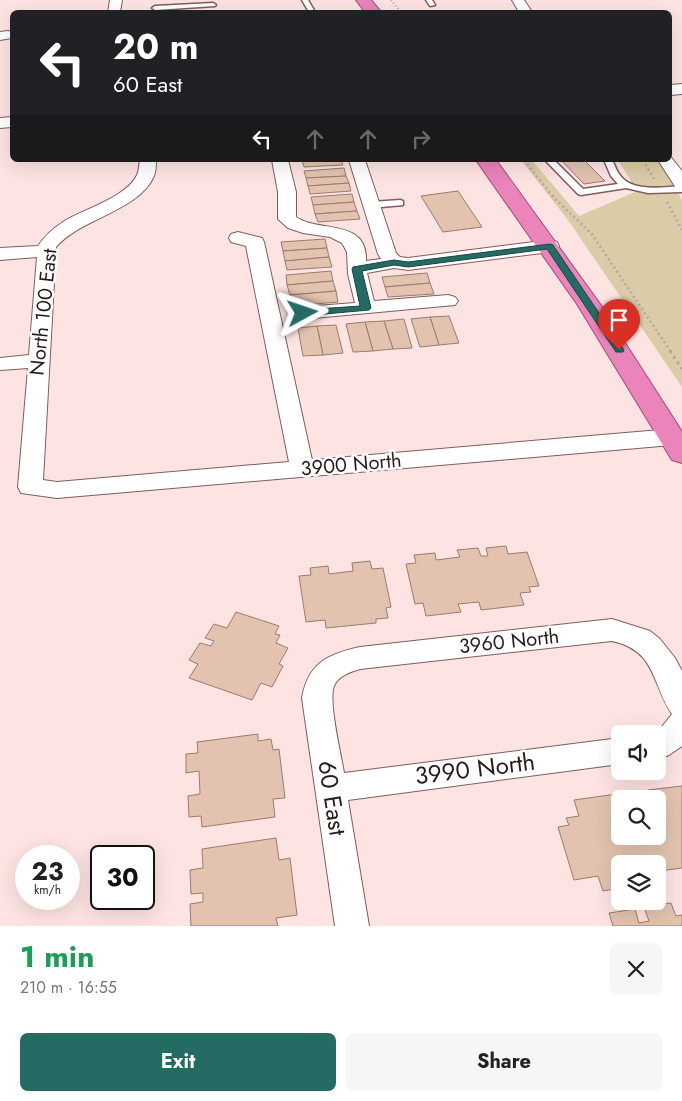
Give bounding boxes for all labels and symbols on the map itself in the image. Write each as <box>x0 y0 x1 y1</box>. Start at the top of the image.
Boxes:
street label: North 100 East <box>22 247 65 377</box>
position arrow <box>276 286 328 338</box>
pin <box>598 299 640 350</box>
street label: 3900 North <box>299 446 403 483</box>
street label: 3960 North <box>458 622 561 661</box>
street label: 3990 North <box>413 744 537 793</box>
street label: 60 East <box>309 758 356 838</box>
speed limit sign: 30 <box>90 845 155 910</box>

